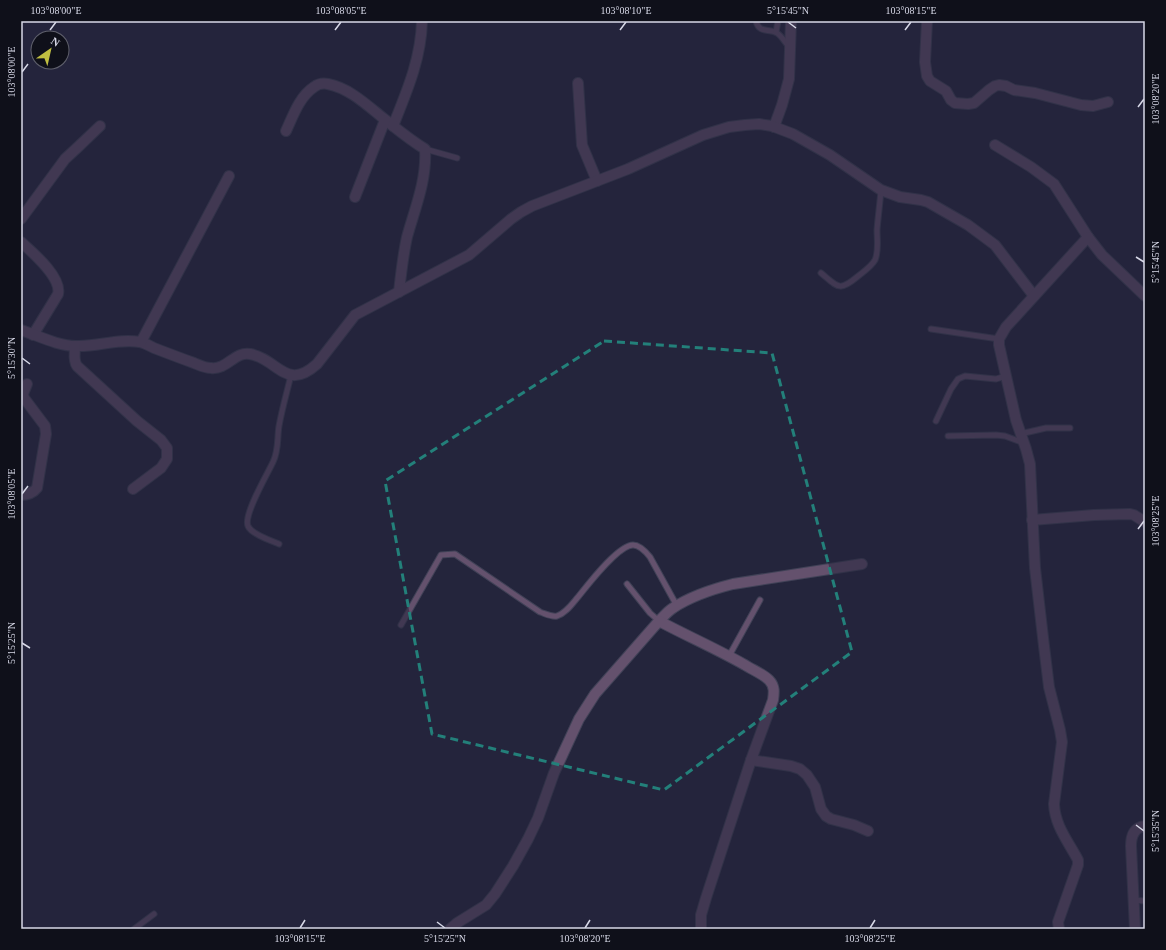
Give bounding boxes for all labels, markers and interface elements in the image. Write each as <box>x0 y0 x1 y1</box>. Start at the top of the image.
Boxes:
text: 103°08'00"E <box>31 5 82 16</box>
text: 103°08'05"E <box>316 5 367 16</box>
text: 103°08'10"E <box>601 5 652 16</box>
text: 5°15'45"N <box>767 5 809 16</box>
text: 103°08'15"E <box>886 5 937 16</box>
north arrow <box>30 30 70 70</box>
text: N <box>49 35 62 49</box>
text: 103°08'00"E <box>6 47 17 98</box>
text: 103°08'20"E <box>1150 74 1161 125</box>
text: 5°15'45"N <box>1150 241 1161 283</box>
text: 5°15'30"N <box>6 337 17 379</box>
text: 103°08'05"E <box>6 469 17 520</box>
text: 103°08'25"E <box>1150 496 1161 547</box>
text: 5°15'25"N <box>6 622 17 664</box>
text: 5°15'35"N <box>1150 810 1161 852</box>
text: 103°08'15"E <box>275 933 326 944</box>
text: 5°15'25"N <box>424 933 466 944</box>
text: 103°08'20"E <box>560 933 611 944</box>
text: 103°08'25"E <box>845 933 896 944</box>

